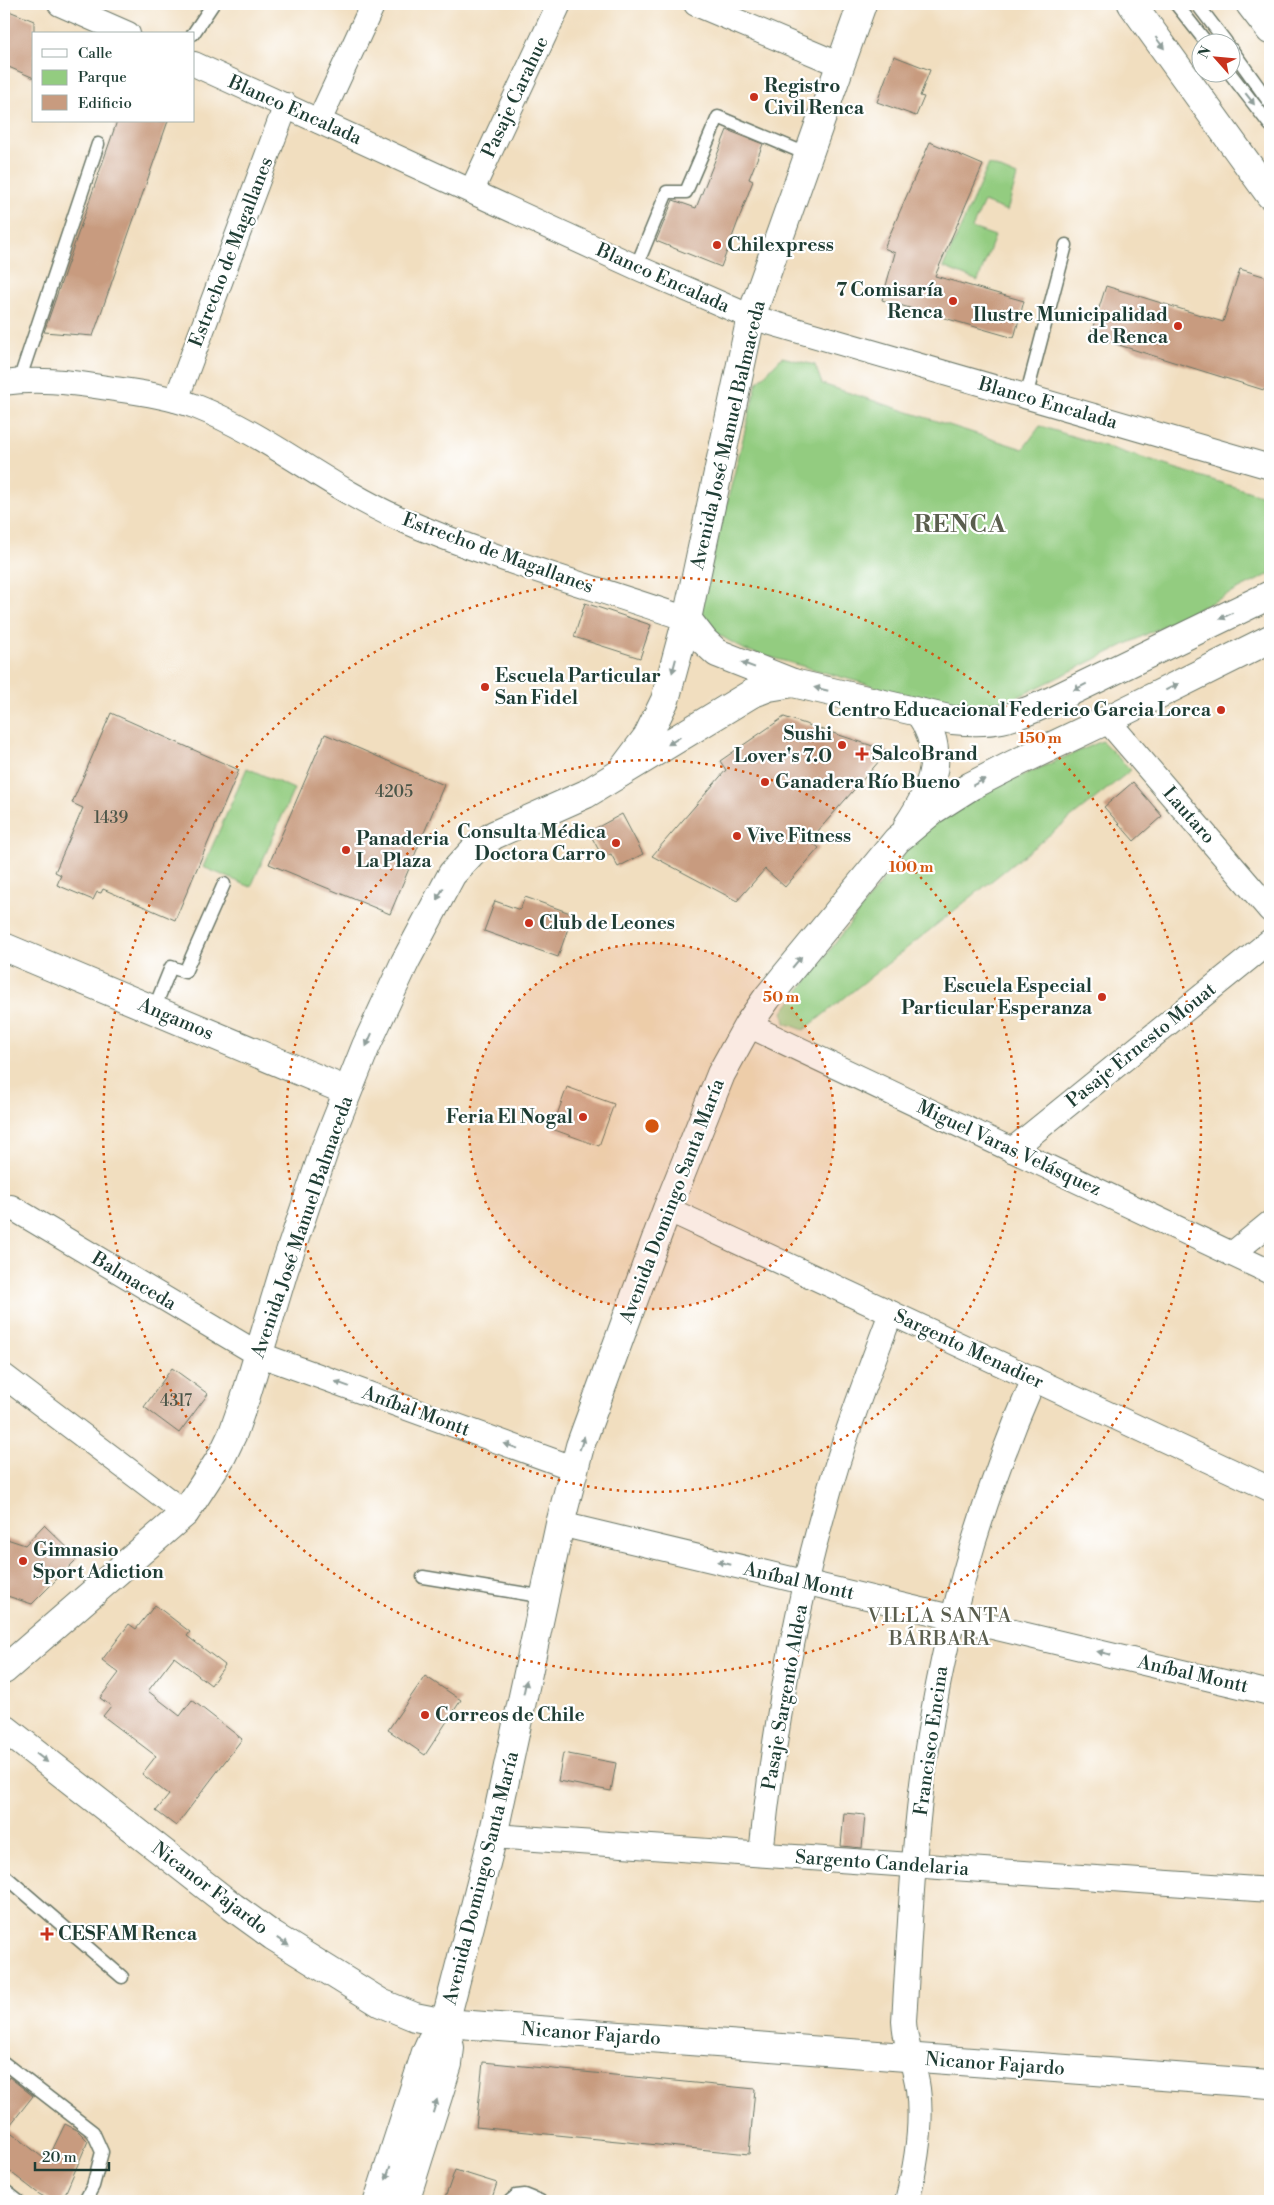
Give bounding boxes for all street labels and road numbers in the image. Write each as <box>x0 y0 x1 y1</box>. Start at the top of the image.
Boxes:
street label: Pasaje Carahue <box>476 32 554 162</box>
street label: Blanco Encalada <box>224 69 366 150</box>
street label: Estrecho de Magallanes <box>184 154 278 350</box>
street label: Blanco Encalada <box>592 237 734 318</box>
street label: Avenida José Manuel Balmaceda <box>685 298 771 573</box>
street label: Blanco Encalada <box>975 371 1121 434</box>
street label: Estrecho de Magallanes <box>399 507 597 599</box>
street label: Lautaro <box>1158 781 1220 849</box>
street label: Pasaje Ernesto Mouat <box>1061 977 1221 1113</box>
street label: Angamos <box>134 992 217 1046</box>
street label: Avenida Domingo Santa María <box>614 1075 730 1328</box>
street label: Avenida José Manuel Balmaceda <box>245 1092 358 1362</box>
street label: Miguel Varas Velásquez <box>913 1095 1105 1201</box>
street label: Balmaceda <box>86 1246 181 1316</box>
street label: Sargento Menadier <box>890 1304 1048 1394</box>
street label: Aníbal Montt <box>358 1380 473 1442</box>
street label: Aníbal Montt <box>740 1556 857 1605</box>
street label: Pasaje Sargento Aldea <box>757 1602 813 1792</box>
street label: Aníbal Montt <box>1134 1649 1251 1698</box>
street label: Francisco Encina <box>909 1664 953 1817</box>
street label: Avenida Domingo Santa María <box>438 1748 524 2008</box>
street label: Nicanor Fajardo <box>147 1836 273 1940</box>
street label: Sargento Candelaria <box>794 1845 970 1881</box>
street label: Nicanor Fajardo <box>520 2017 662 2051</box>
street label: Nicanor Fajardo <box>924 2047 1066 2081</box>

